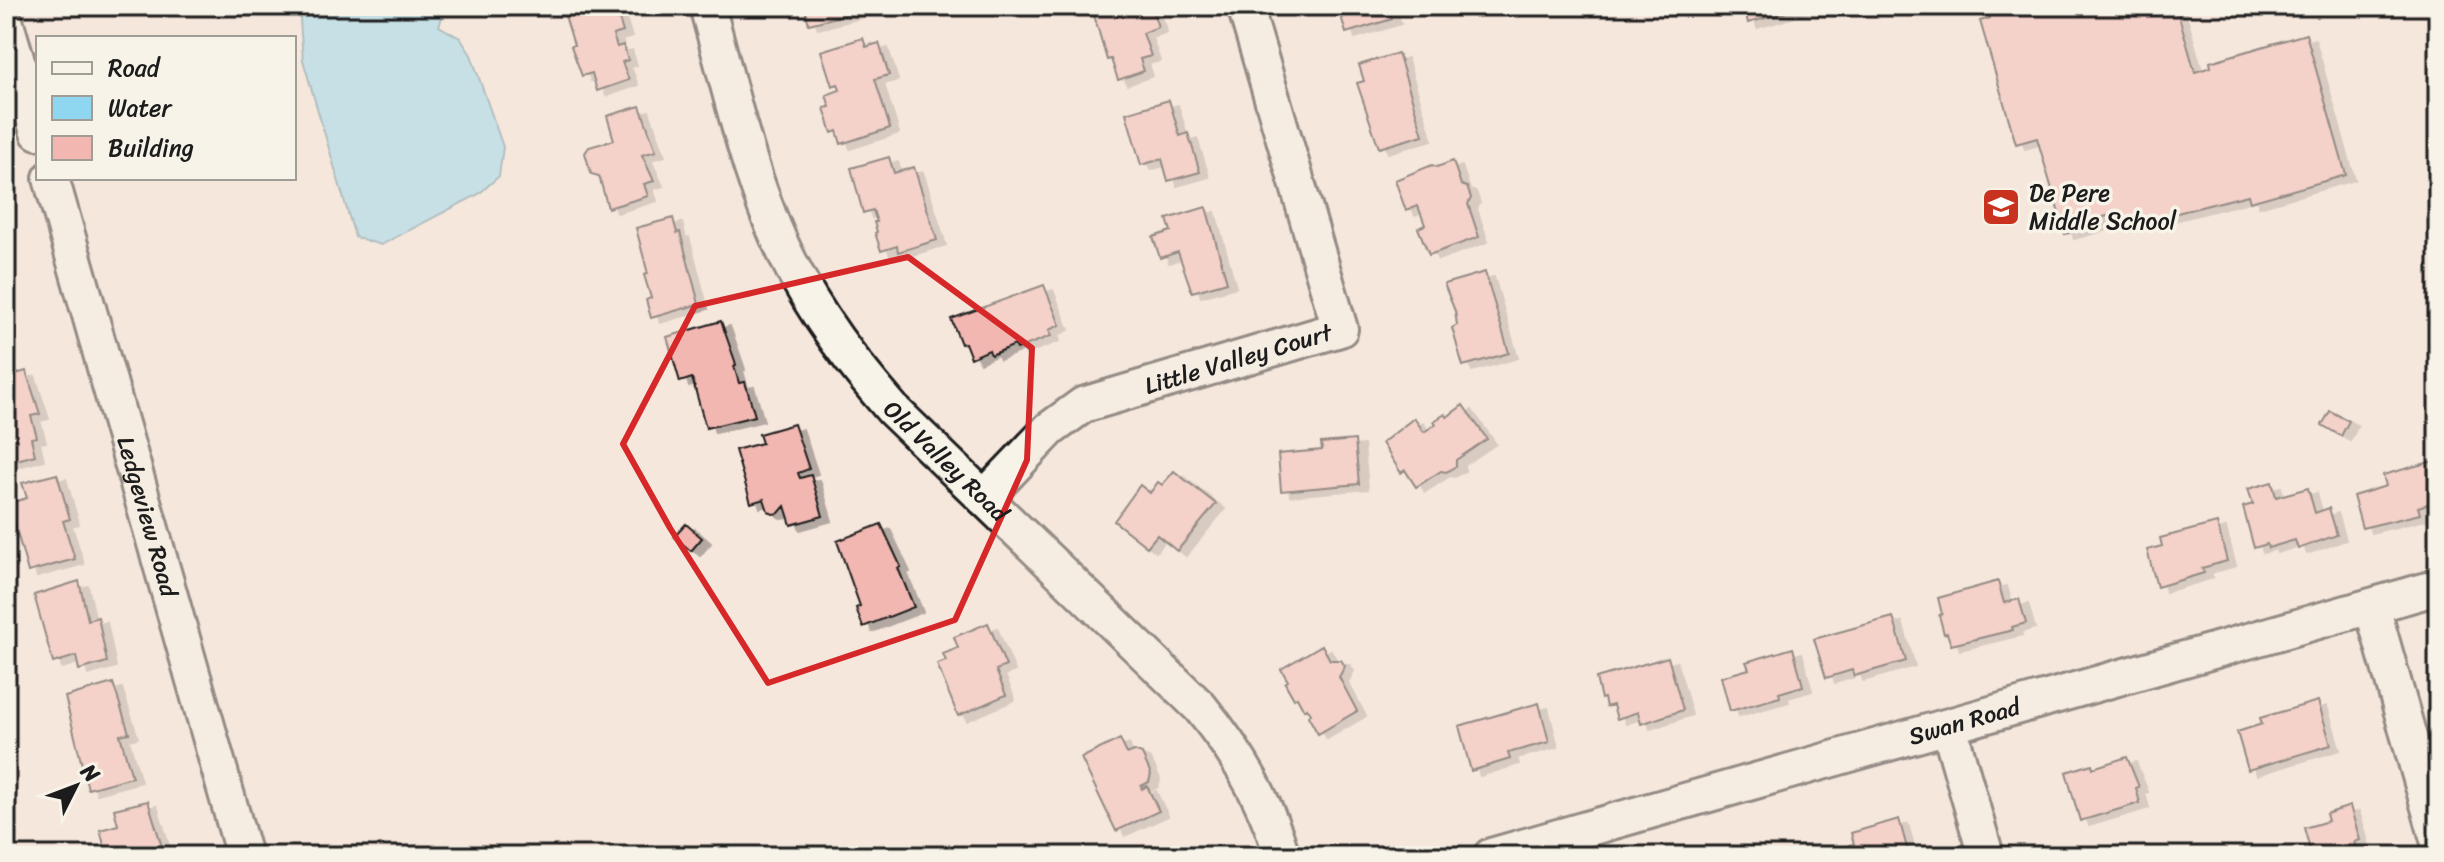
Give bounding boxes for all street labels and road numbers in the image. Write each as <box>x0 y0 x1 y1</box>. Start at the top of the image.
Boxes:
street label: Little Valley Court <box>1139 311 1338 407</box>
street label: Old Valley Road <box>873 390 1020 533</box>
street label: Ledgeview Road <box>105 431 191 603</box>
street label: Swan Road <box>1904 685 2026 757</box>

